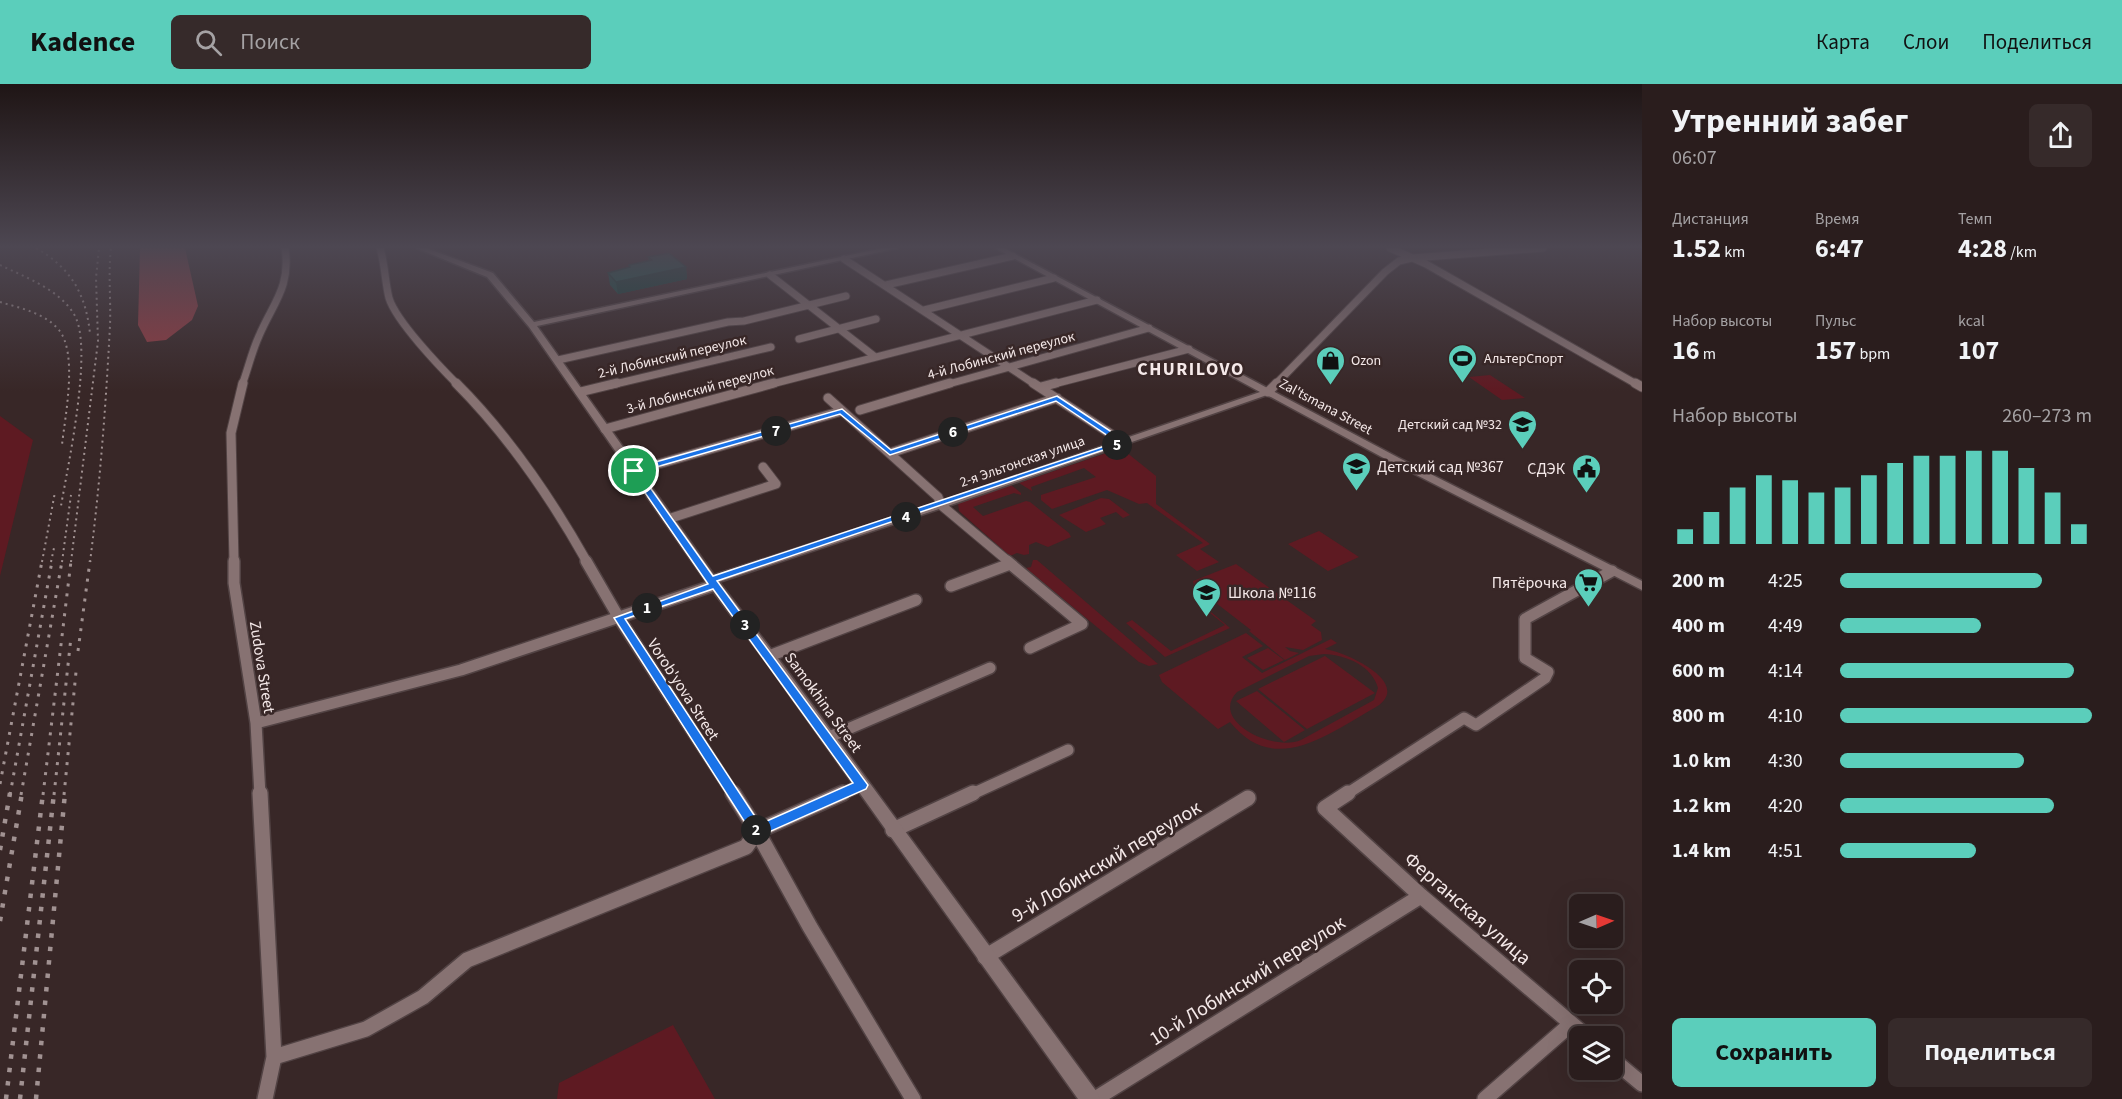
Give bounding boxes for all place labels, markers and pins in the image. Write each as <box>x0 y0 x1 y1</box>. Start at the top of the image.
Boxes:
sports icon: АльтерСпорт <box>1447 342 1479 384</box>
shop icon: Ozon <box>1314 344 1346 386</box>
place label: АльтерСпорт <box>1484 349 1564 369</box>
place label: Ozon <box>1351 351 1381 371</box>
school or university icon: Детский сад №32 <box>1507 408 1539 450</box>
place label: Детский сад №32 <box>1398 415 1502 435</box>
pin: 7 <box>761 416 791 446</box>
pin: 6 <box>938 417 968 447</box>
pin: 5 <box>1102 430 1132 460</box>
pin <box>608 445 659 496</box>
school or university icon: Детский сад №367 <box>1340 450 1372 492</box>
public building icon: СДЭК <box>1570 452 1602 494</box>
place label: Детский сад №367 <box>1377 456 1504 478</box>
place label: СДЭК <box>1527 458 1566 480</box>
pin: 4 <box>891 502 921 532</box>
supermarket icon: Пятёрочка <box>1572 566 1604 608</box>
place label: Пятёрочка <box>1492 572 1567 594</box>
school or university icon: Школа №116 <box>1191 576 1223 618</box>
place label: Школа №116 <box>1228 582 1316 604</box>
pin: 1 <box>632 593 662 623</box>
pin: 3 <box>730 610 760 640</box>
pin: 2 <box>741 815 771 845</box>

